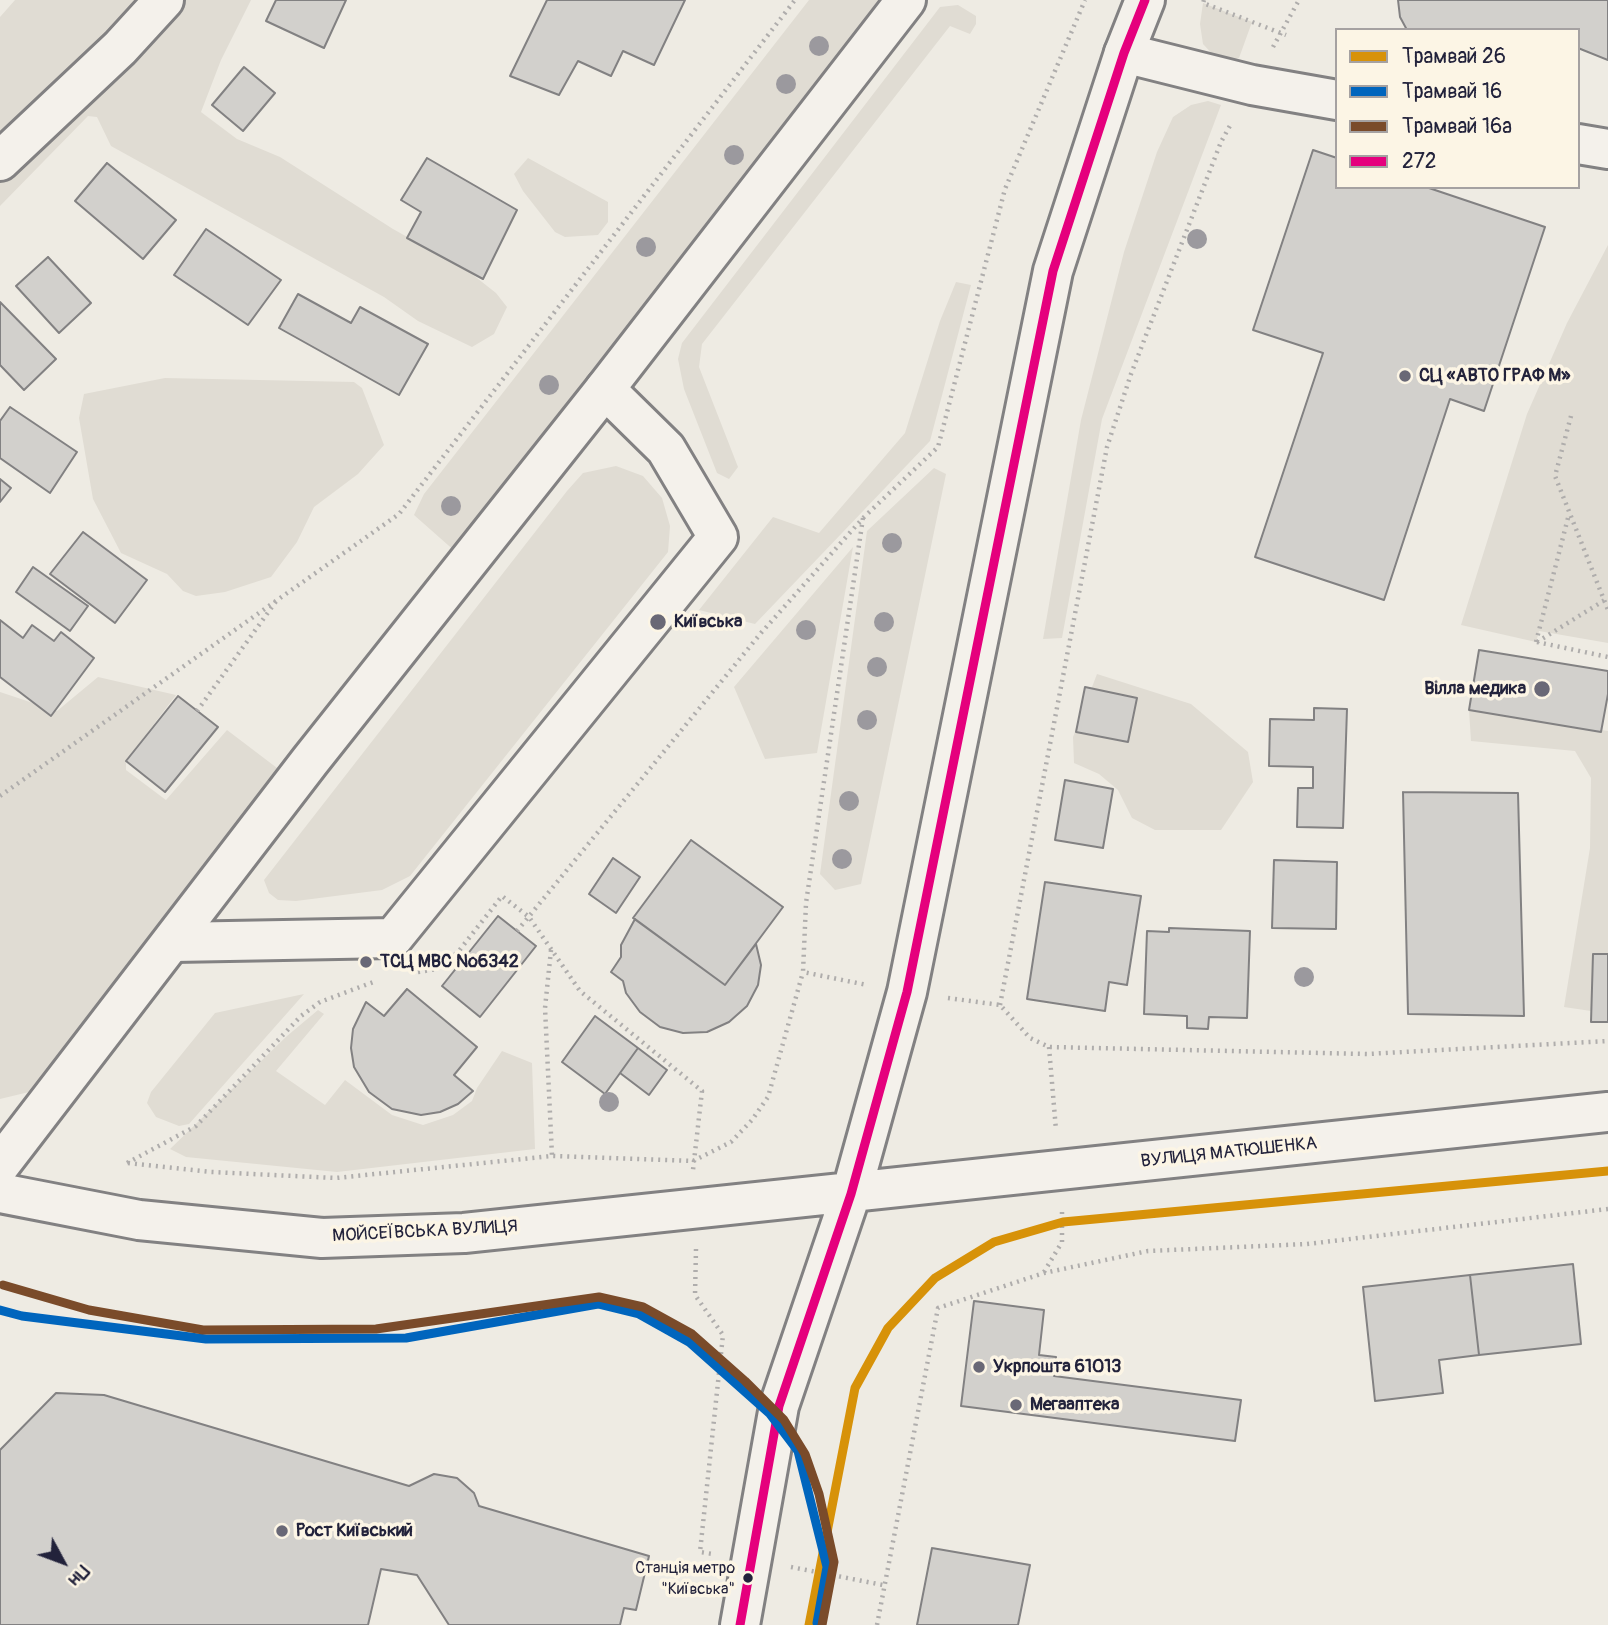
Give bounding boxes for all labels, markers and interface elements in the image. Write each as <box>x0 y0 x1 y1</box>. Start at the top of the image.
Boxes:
legend <box>1335 28 1580 189</box>
text: Трамвай 26 <box>1402 43 1506 70</box>
text: Трамвай 16 <box>1402 78 1502 105</box>
text: Трамвай 16a <box>1402 113 1512 140</box>
text: 272 <box>1402 148 1437 175</box>
place label: СЦ «АВТО ГРАФ М» <box>1419 365 1570 387</box>
marker: СЦ «АВТО ГРАФ М» <box>1397 368 1413 384</box>
place label: Київська <box>674 611 742 633</box>
marker: Київська <box>648 612 668 632</box>
place label: Вілла медика <box>1424 678 1526 700</box>
marker: Вілла медика <box>1532 679 1552 699</box>
place label: ТСЦ МВС №6342 <box>380 951 519 973</box>
marker: ТСЦ МВС №6342 <box>358 954 374 970</box>
street label: ВУЛИЦЯ МАТЮШЕНКА <box>1140 1133 1318 1173</box>
street label: МОЙСЕЇВСЬКА ВУЛИЦЯ <box>332 1216 518 1248</box>
place label: Укрпошта 61013 <box>993 1356 1121 1378</box>
marker: Укрпошта 61013 <box>971 1359 987 1375</box>
place label: Мегааптека <box>1030 1394 1119 1416</box>
marker: Мегааптека <box>1008 1397 1024 1413</box>
place label: Рост Київський <box>296 1520 413 1542</box>
marker: Рост Київський <box>274 1523 290 1539</box>
north arrow <box>28 1527 98 1597</box>
place label: Станція метро "Київська" <box>635 1559 735 1597</box>
text: Пн <box>63 1560 95 1592</box>
marker: Станція метро "Київська" <box>741 1571 755 1585</box>

